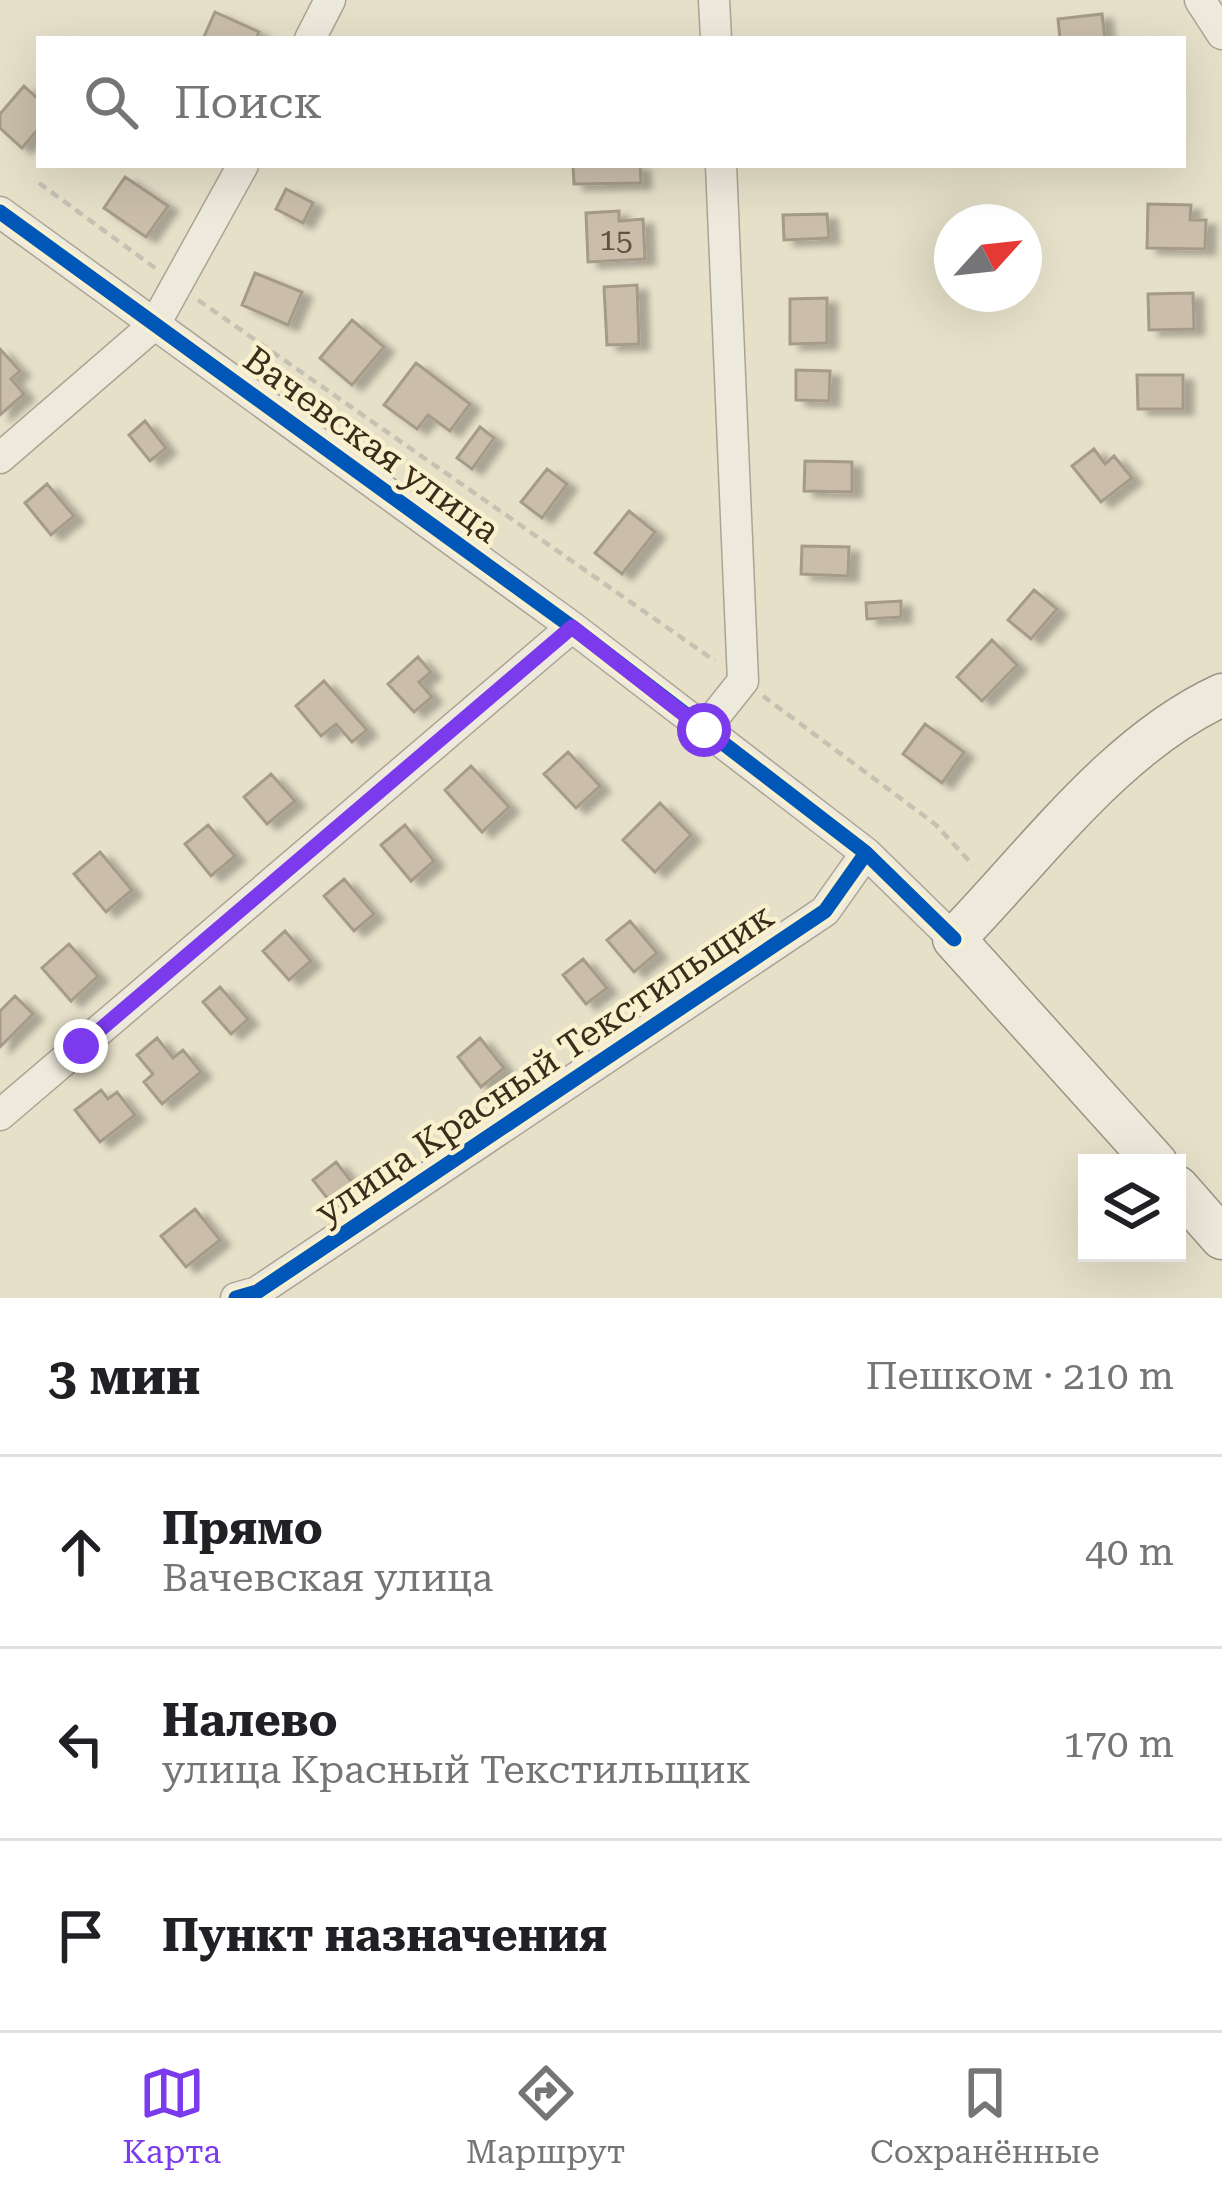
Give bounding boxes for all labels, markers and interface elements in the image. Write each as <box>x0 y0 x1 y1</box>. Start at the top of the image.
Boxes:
search box <box>36 36 1186 168</box>
icon: search <box>78 69 144 135</box>
text: Поиск <box>174 76 322 129</box>
north arrow <box>934 204 1042 312</box>
house number: 15 <box>599 222 633 257</box>
street label: Вачевская улица <box>235 338 508 552</box>
route start <box>677 703 731 757</box>
street label: улица Красный Текстильщик <box>308 895 781 1233</box>
route end <box>54 1019 108 1073</box>
map controls <box>1078 1154 1186 1262</box>
button: layers <box>1078 1154 1186 1262</box>
text: 3 мин <box>48 1347 200 1406</box>
text: Пешком · 210 m <box>866 1353 1174 1399</box>
text: Прямо <box>162 1502 323 1555</box>
icon: ahead <box>48 1519 114 1585</box>
text: 40 m <box>1085 1529 1174 1575</box>
text: Вачевская улица <box>162 1555 493 1601</box>
text: Налево <box>162 1694 338 1747</box>
icon: left <box>48 1711 114 1777</box>
text: 170 m <box>1063 1721 1174 1767</box>
text: улица Красный Текстильщик <box>162 1747 750 1793</box>
icon: arrive <box>48 1903 114 1969</box>
text: Пункт назначения <box>162 1909 607 1962</box>
tab: Карта <box>122 2060 221 2171</box>
tab: Маршрут <box>466 2060 625 2171</box>
tab: Сохранённые <box>870 2060 1100 2171</box>

